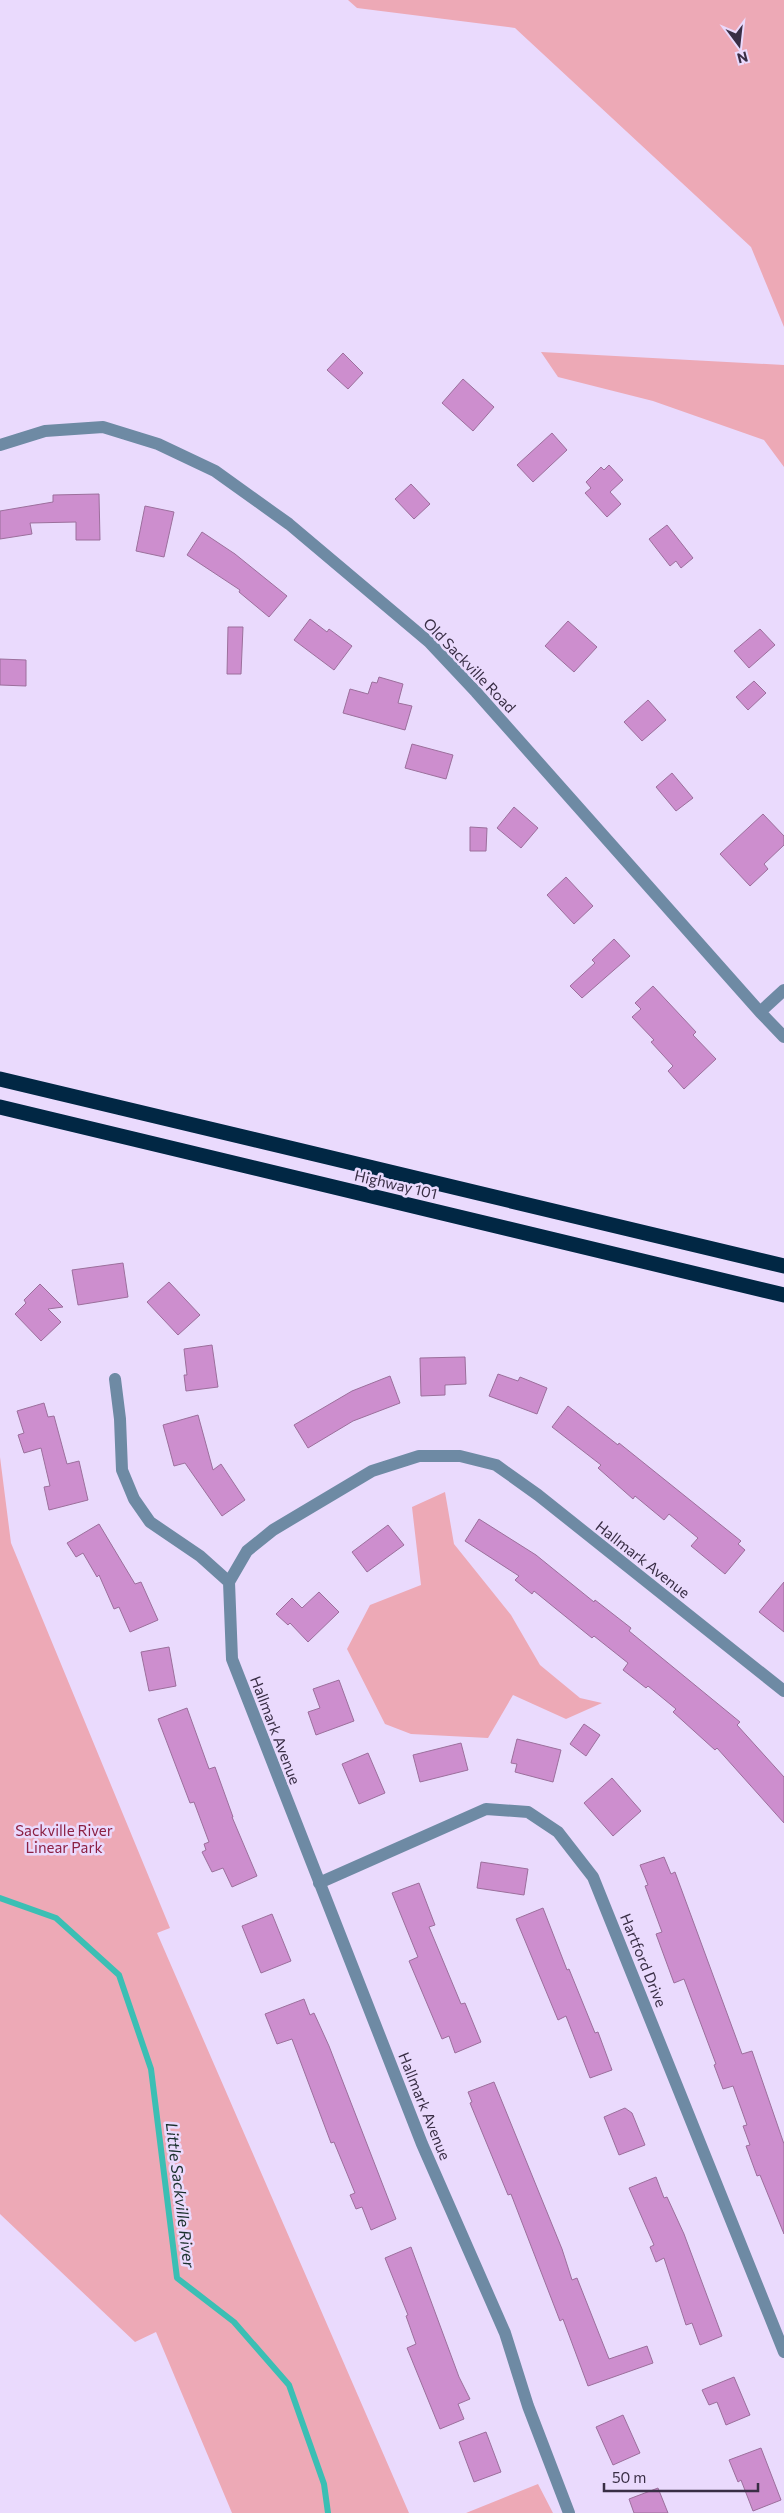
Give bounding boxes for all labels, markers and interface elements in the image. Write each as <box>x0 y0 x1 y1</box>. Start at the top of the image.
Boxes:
north arrow <box>714 20 764 70</box>
text: N <box>735 48 750 68</box>
street label: Old Sackville Road <box>420 614 520 716</box>
street label: Highway 101 <box>353 1166 439 1202</box>
street label: Hallmark Avenue <box>592 1517 694 1601</box>
street label: Hallmark Avenue <box>247 1673 305 1787</box>
park label: Sackville River Linear Park <box>15 1821 113 1856</box>
street label: Hartford Drive <box>617 1911 671 2009</box>
street label: Hallmark Avenue <box>395 2049 455 2163</box>
water label: Little Sackville River <box>163 2121 199 2269</box>
scale bar <box>604 2460 758 2492</box>
text: 50 m <box>612 2468 646 2486</box>

